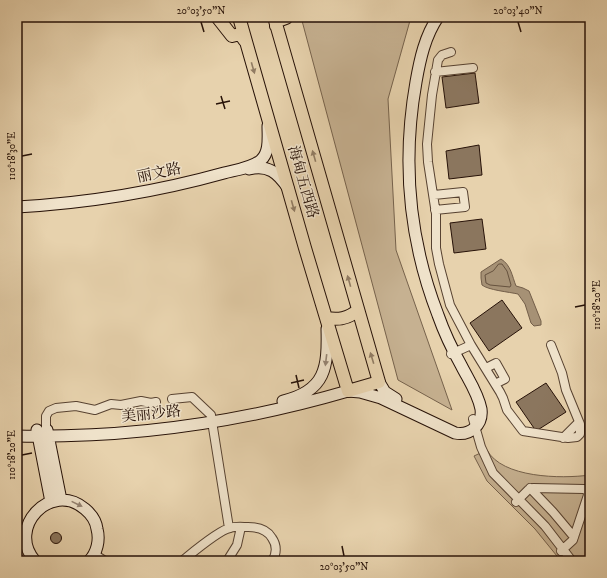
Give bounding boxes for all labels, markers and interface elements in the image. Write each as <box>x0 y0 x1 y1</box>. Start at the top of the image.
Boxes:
text: 20°03'50"N <box>177 5 225 17</box>
text: 20°03'40"N <box>493 5 543 17</box>
one-way arrow <box>250 62 256 74</box>
text: 110°18'30"E <box>6 132 18 180</box>
street label: 海甸五西路 <box>284 143 322 221</box>
one-way arrow <box>311 150 317 162</box>
street label: 丽文路 <box>135 159 183 187</box>
one-way arrow <box>290 201 296 213</box>
one-way arrow <box>346 275 352 288</box>
text: 110°18'20"E <box>591 280 603 330</box>
one-way arrow <box>369 351 375 363</box>
one-way arrow <box>323 354 330 367</box>
street label: 美丽沙路 <box>120 401 182 427</box>
text: 110°18'20"E <box>6 430 18 480</box>
one-way arrow <box>71 501 83 507</box>
text: 20°03'50"N <box>320 561 368 573</box>

